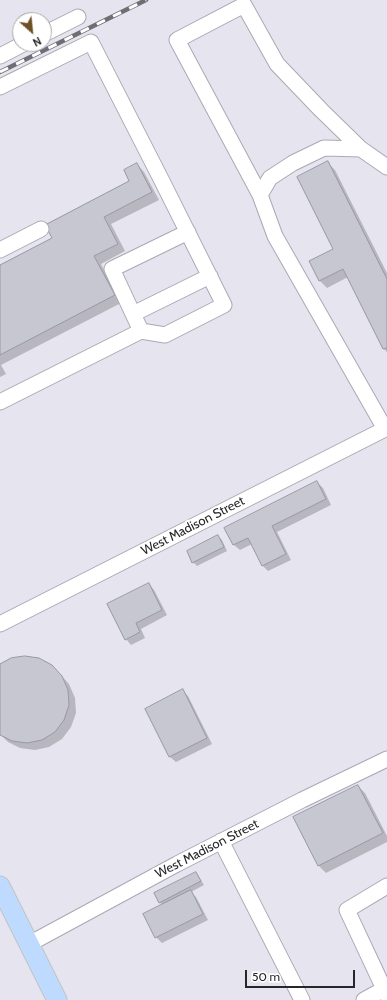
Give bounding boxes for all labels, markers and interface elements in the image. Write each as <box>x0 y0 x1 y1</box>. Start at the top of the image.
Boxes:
north arrow <box>12 12 52 52</box>
text: N <box>30 34 44 50</box>
street label: West Madison Street <box>139 493 247 559</box>
street label: West Madison Street <box>153 816 261 882</box>
scale bar <box>247 962 357 988</box>
text: 50 m <box>252 969 280 984</box>

